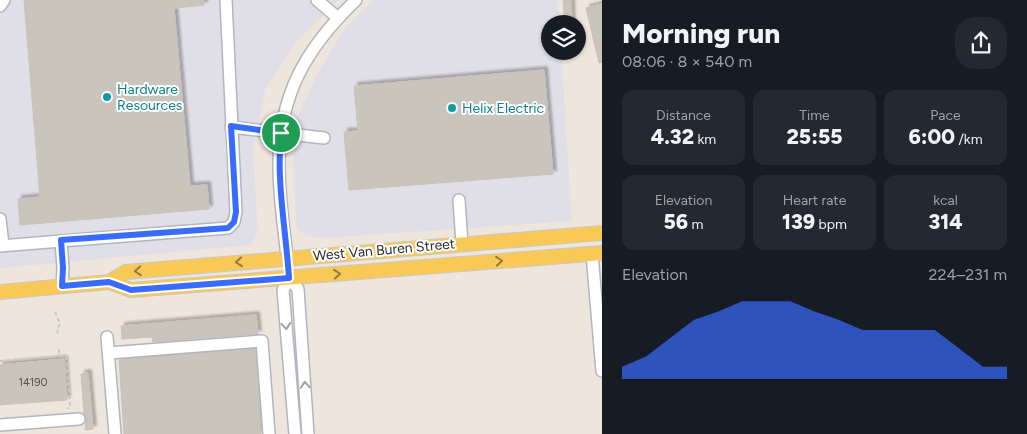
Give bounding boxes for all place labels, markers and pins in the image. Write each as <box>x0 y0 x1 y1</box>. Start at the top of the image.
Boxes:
place label: Hardware Resources <box>117 81 182 114</box>
marker: Hardware Resources <box>101 91 113 103</box>
place label: Helix Electric <box>462 100 544 117</box>
marker: Helix Electric <box>446 102 458 114</box>
pin <box>260 112 302 154</box>

